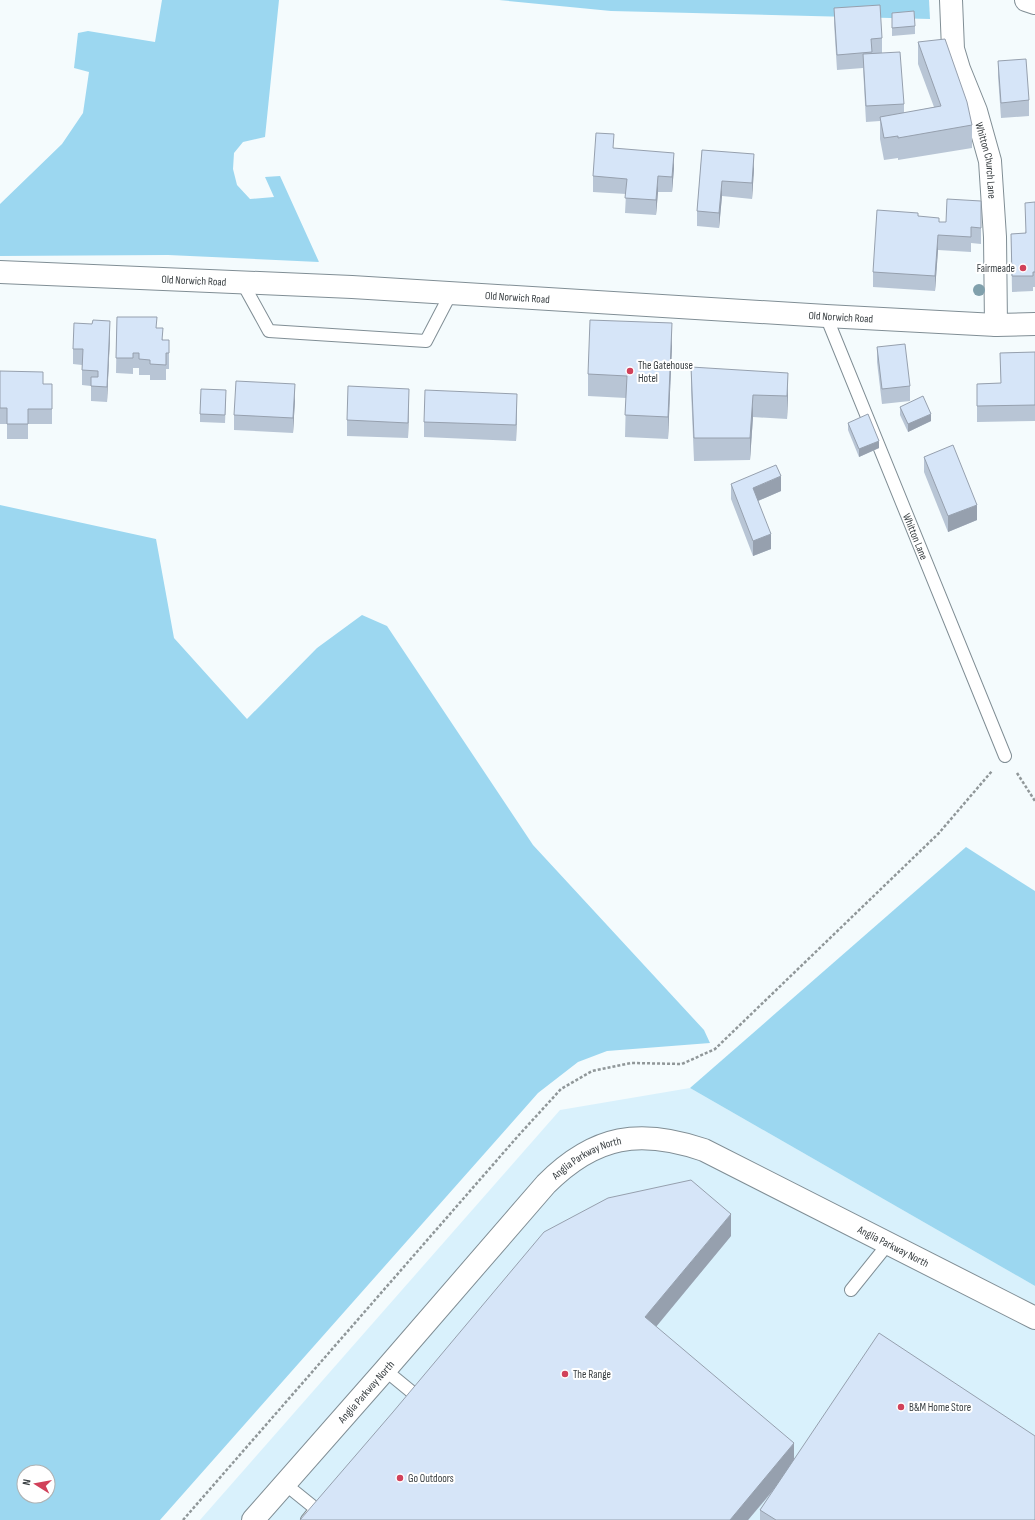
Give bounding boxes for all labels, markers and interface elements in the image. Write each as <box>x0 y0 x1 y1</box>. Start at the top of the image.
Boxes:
street label: Whitton Church Lane <box>973 121 999 199</box>
place label: Fairmeade <box>977 262 1015 275</box>
marker: Fairmeade <box>1018 263 1028 273</box>
street label: Old Norwich Road <box>161 272 227 288</box>
street label: Old Norwich Road <box>485 289 551 306</box>
street label: Old Norwich Road <box>808 308 874 325</box>
place label: The Gatehouse Hotel <box>638 359 693 385</box>
marker: The Gatehouse Hotel <box>625 366 635 376</box>
street label: Whitton Lane <box>900 511 931 562</box>
street label: Anglia Parkway North <box>548 1134 623 1183</box>
street label: Anglia Parkway North <box>855 1222 932 1270</box>
street label: Anglia Parkway North <box>335 1358 397 1426</box>
place label: The Range <box>573 1368 611 1381</box>
marker: The Range <box>560 1369 570 1379</box>
place label: B&M Home Store <box>909 1401 971 1414</box>
marker: B&M Home Store <box>896 1402 906 1412</box>
north arrow <box>16 1464 56 1504</box>
place label: Go Outdoors <box>408 1472 454 1485</box>
marker: Go Outdoors <box>395 1473 405 1483</box>
text: N <box>20 1478 34 1486</box>

